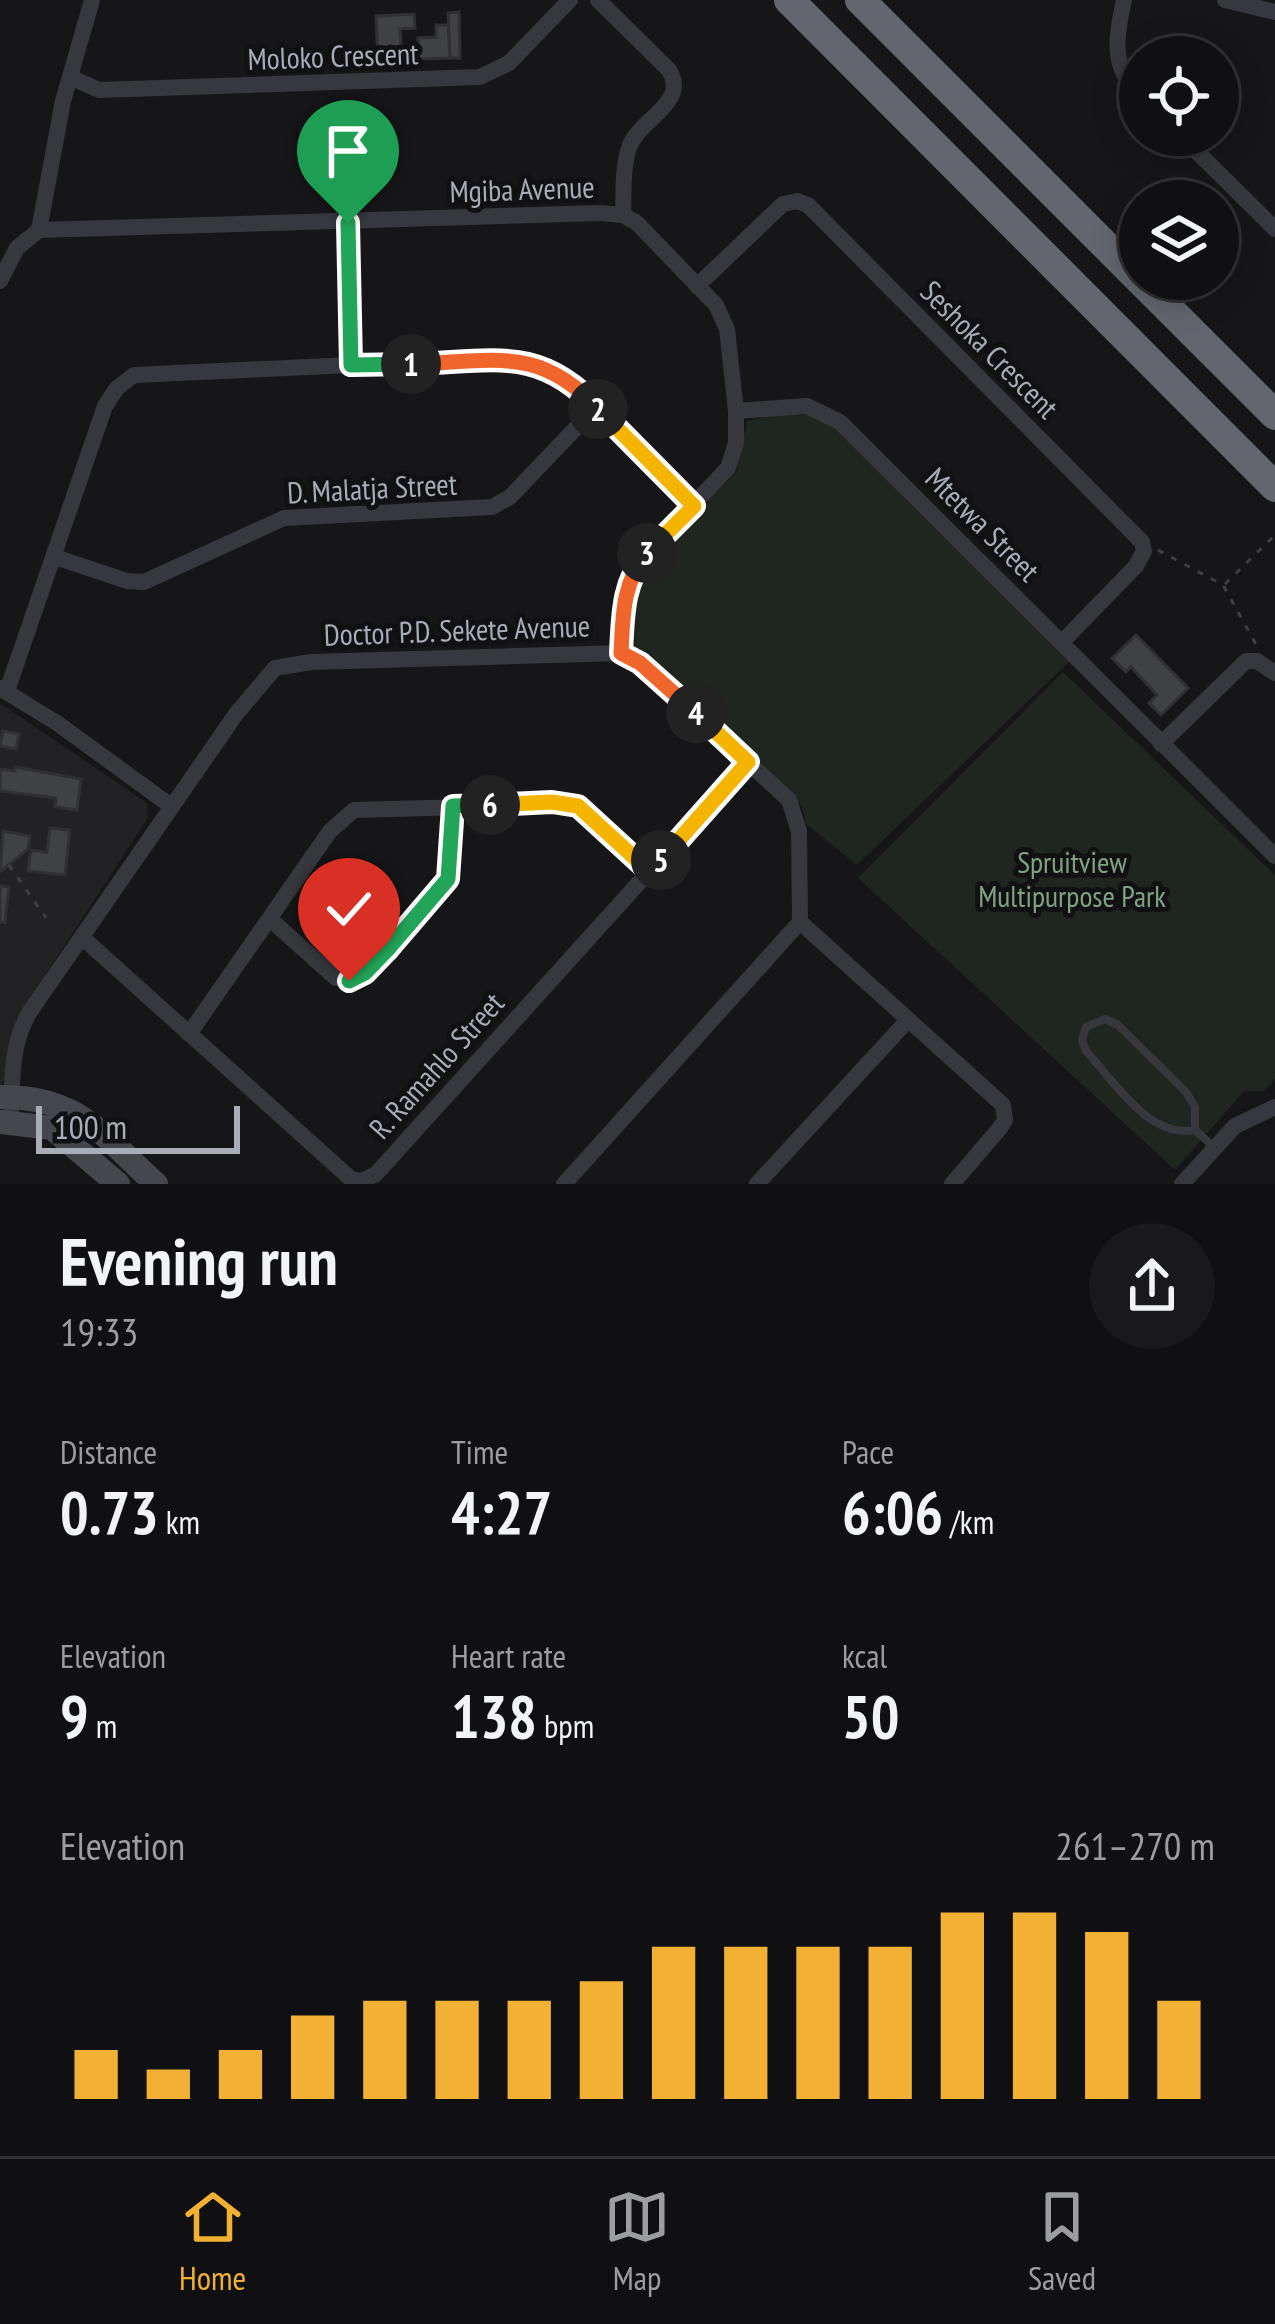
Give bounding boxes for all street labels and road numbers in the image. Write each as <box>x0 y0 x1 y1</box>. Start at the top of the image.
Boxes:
street label: Moloko Crescent <box>247 33 420 78</box>
street label: Mgiba Avenue <box>449 166 595 211</box>
street label: Seshoka Crescent <box>913 272 1068 427</box>
street label: Mtetwa Street <box>918 459 1049 590</box>
street label: D. Malatja Street <box>286 464 459 511</box>
street label: Doctor P.D. Sekete Avenue <box>323 605 591 654</box>
street label: R. Ramahlo Street <box>360 983 512 1146</box>

